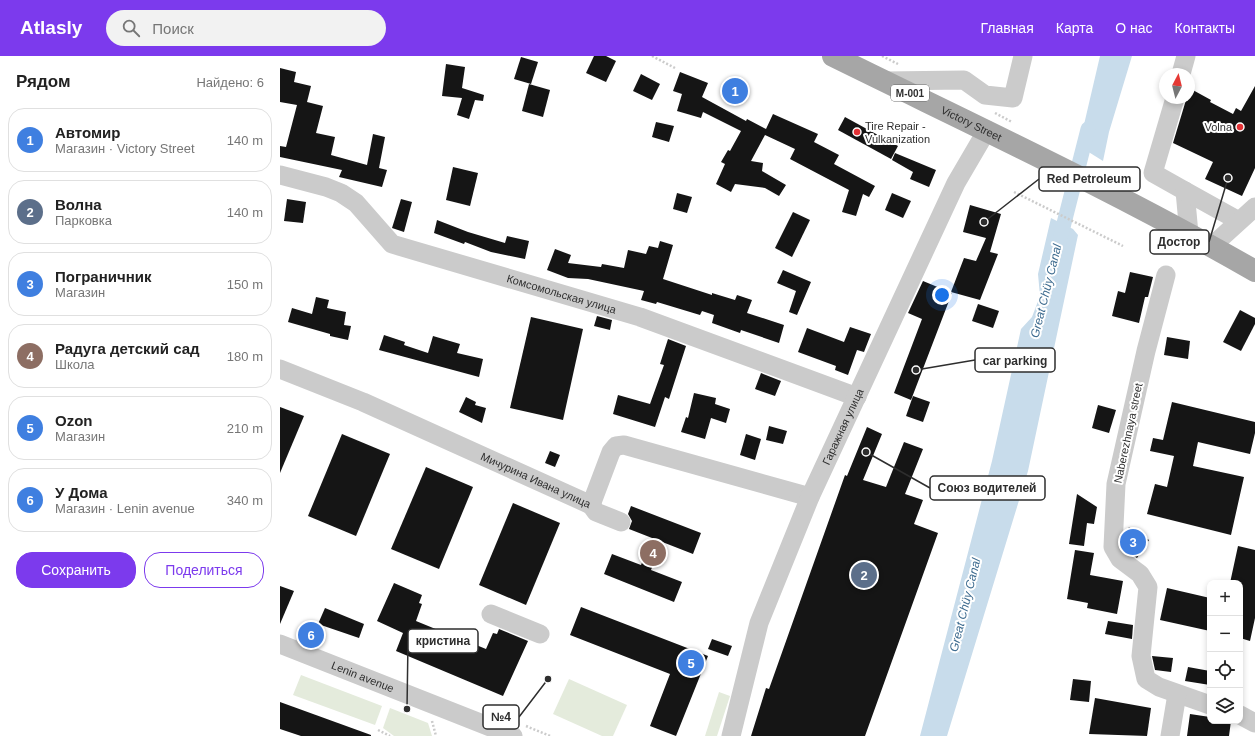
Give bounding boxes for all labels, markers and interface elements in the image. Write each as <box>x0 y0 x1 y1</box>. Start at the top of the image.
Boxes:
search box <box>106 10 386 46</box>
text: Atlasly <box>20 17 82 38</box>
icon: search <box>120 17 142 39</box>
text: Поиск <box>152 20 194 37</box>
text: Главная <box>980 20 1034 36</box>
text: Карта <box>1056 20 1093 36</box>
text: О нас <box>1115 20 1153 36</box>
text: Контакты <box>1175 20 1235 36</box>
north arrow <box>1159 68 1195 104</box>
text: Рядом <box>16 72 71 91</box>
text: Найдено: 6 <box>196 75 264 90</box>
pin: 1 <box>722 76 748 106</box>
road number: М-001 <box>891 85 929 101</box>
street label: Victory Street <box>939 104 1004 143</box>
place label: Tire Repair - Vulkanization <box>865 120 930 145</box>
place label: Volna <box>1204 121 1233 133</box>
marker: Volna <box>1235 122 1245 132</box>
text: Автомир <box>55 124 120 141</box>
marker: Tire Repair - Vulkanization <box>852 127 862 137</box>
text: 1 <box>26 133 34 148</box>
text: 140 m <box>227 133 263 148</box>
text: Магазин · Victory Street <box>55 141 195 156</box>
callout: Red Petroleum <box>1039 167 1140 191</box>
text: Red Petroleum <box>1047 172 1131 186</box>
text: Волна <box>55 196 102 213</box>
text: 2 <box>26 205 34 220</box>
text: 140 m <box>227 205 263 220</box>
text: Парковка <box>55 213 112 228</box>
callout: Достор <box>1150 230 1209 254</box>
text: Достор <box>1158 235 1200 249</box>
water label: Great Chüy Canal <box>1028 242 1064 339</box>
text: Пограничник <box>55 268 151 285</box>
street label: Комсомольская улица <box>505 272 618 316</box>
text: 3 <box>26 277 34 292</box>
text: 150 m <box>227 277 263 292</box>
text: Магазин <box>55 285 105 300</box>
your location <box>932 285 952 305</box>
text: Радуга детский сад <box>55 340 200 357</box>
callout: car parking <box>975 348 1055 372</box>
text: 4 <box>26 349 34 364</box>
text: 180 m <box>227 349 263 364</box>
text: car parking <box>983 354 1047 368</box>
text: Школа <box>55 357 95 372</box>
street label: Naberezhnaya street <box>1112 382 1144 484</box>
street label: Гаражная улица <box>820 386 866 467</box>
text: Ozon <box>55 412 93 429</box>
text: 5 <box>26 421 34 436</box>
text: 210 m <box>227 421 263 436</box>
text: Магазин <box>55 429 105 444</box>
street label: Мичурина Ивана улица <box>479 450 593 510</box>
callout: Союз водителей <box>930 476 1045 500</box>
text: Союз водителей <box>938 481 1037 495</box>
text: У Дома <box>55 484 108 501</box>
text: 6 <box>26 493 34 508</box>
text: 340 m <box>227 493 263 508</box>
text: Магазин · Lenin avenue <box>55 501 195 516</box>
pin: 3 <box>1120 527 1146 557</box>
pin: 4 <box>640 538 666 568</box>
button: Сохранить <box>16 552 136 588</box>
button: Поделиться <box>144 552 264 588</box>
water label: Great Chüy Canal <box>947 556 983 653</box>
pin: 2 <box>851 560 877 590</box>
map controls <box>1207 580 1243 724</box>
button: + <box>1207 580 1243 616</box>
button: − <box>1207 616 1243 652</box>
pin: 6 <box>298 620 324 650</box>
callout: кристина <box>408 629 478 653</box>
text: кристина <box>416 634 471 648</box>
pin: 5 <box>678 648 704 678</box>
button: locate <box>1207 652 1243 688</box>
street label: Lenin avenue <box>330 659 396 694</box>
button: layers <box>1207 688 1243 724</box>
callout: №4 <box>483 705 519 729</box>
text: №4 <box>491 710 511 724</box>

